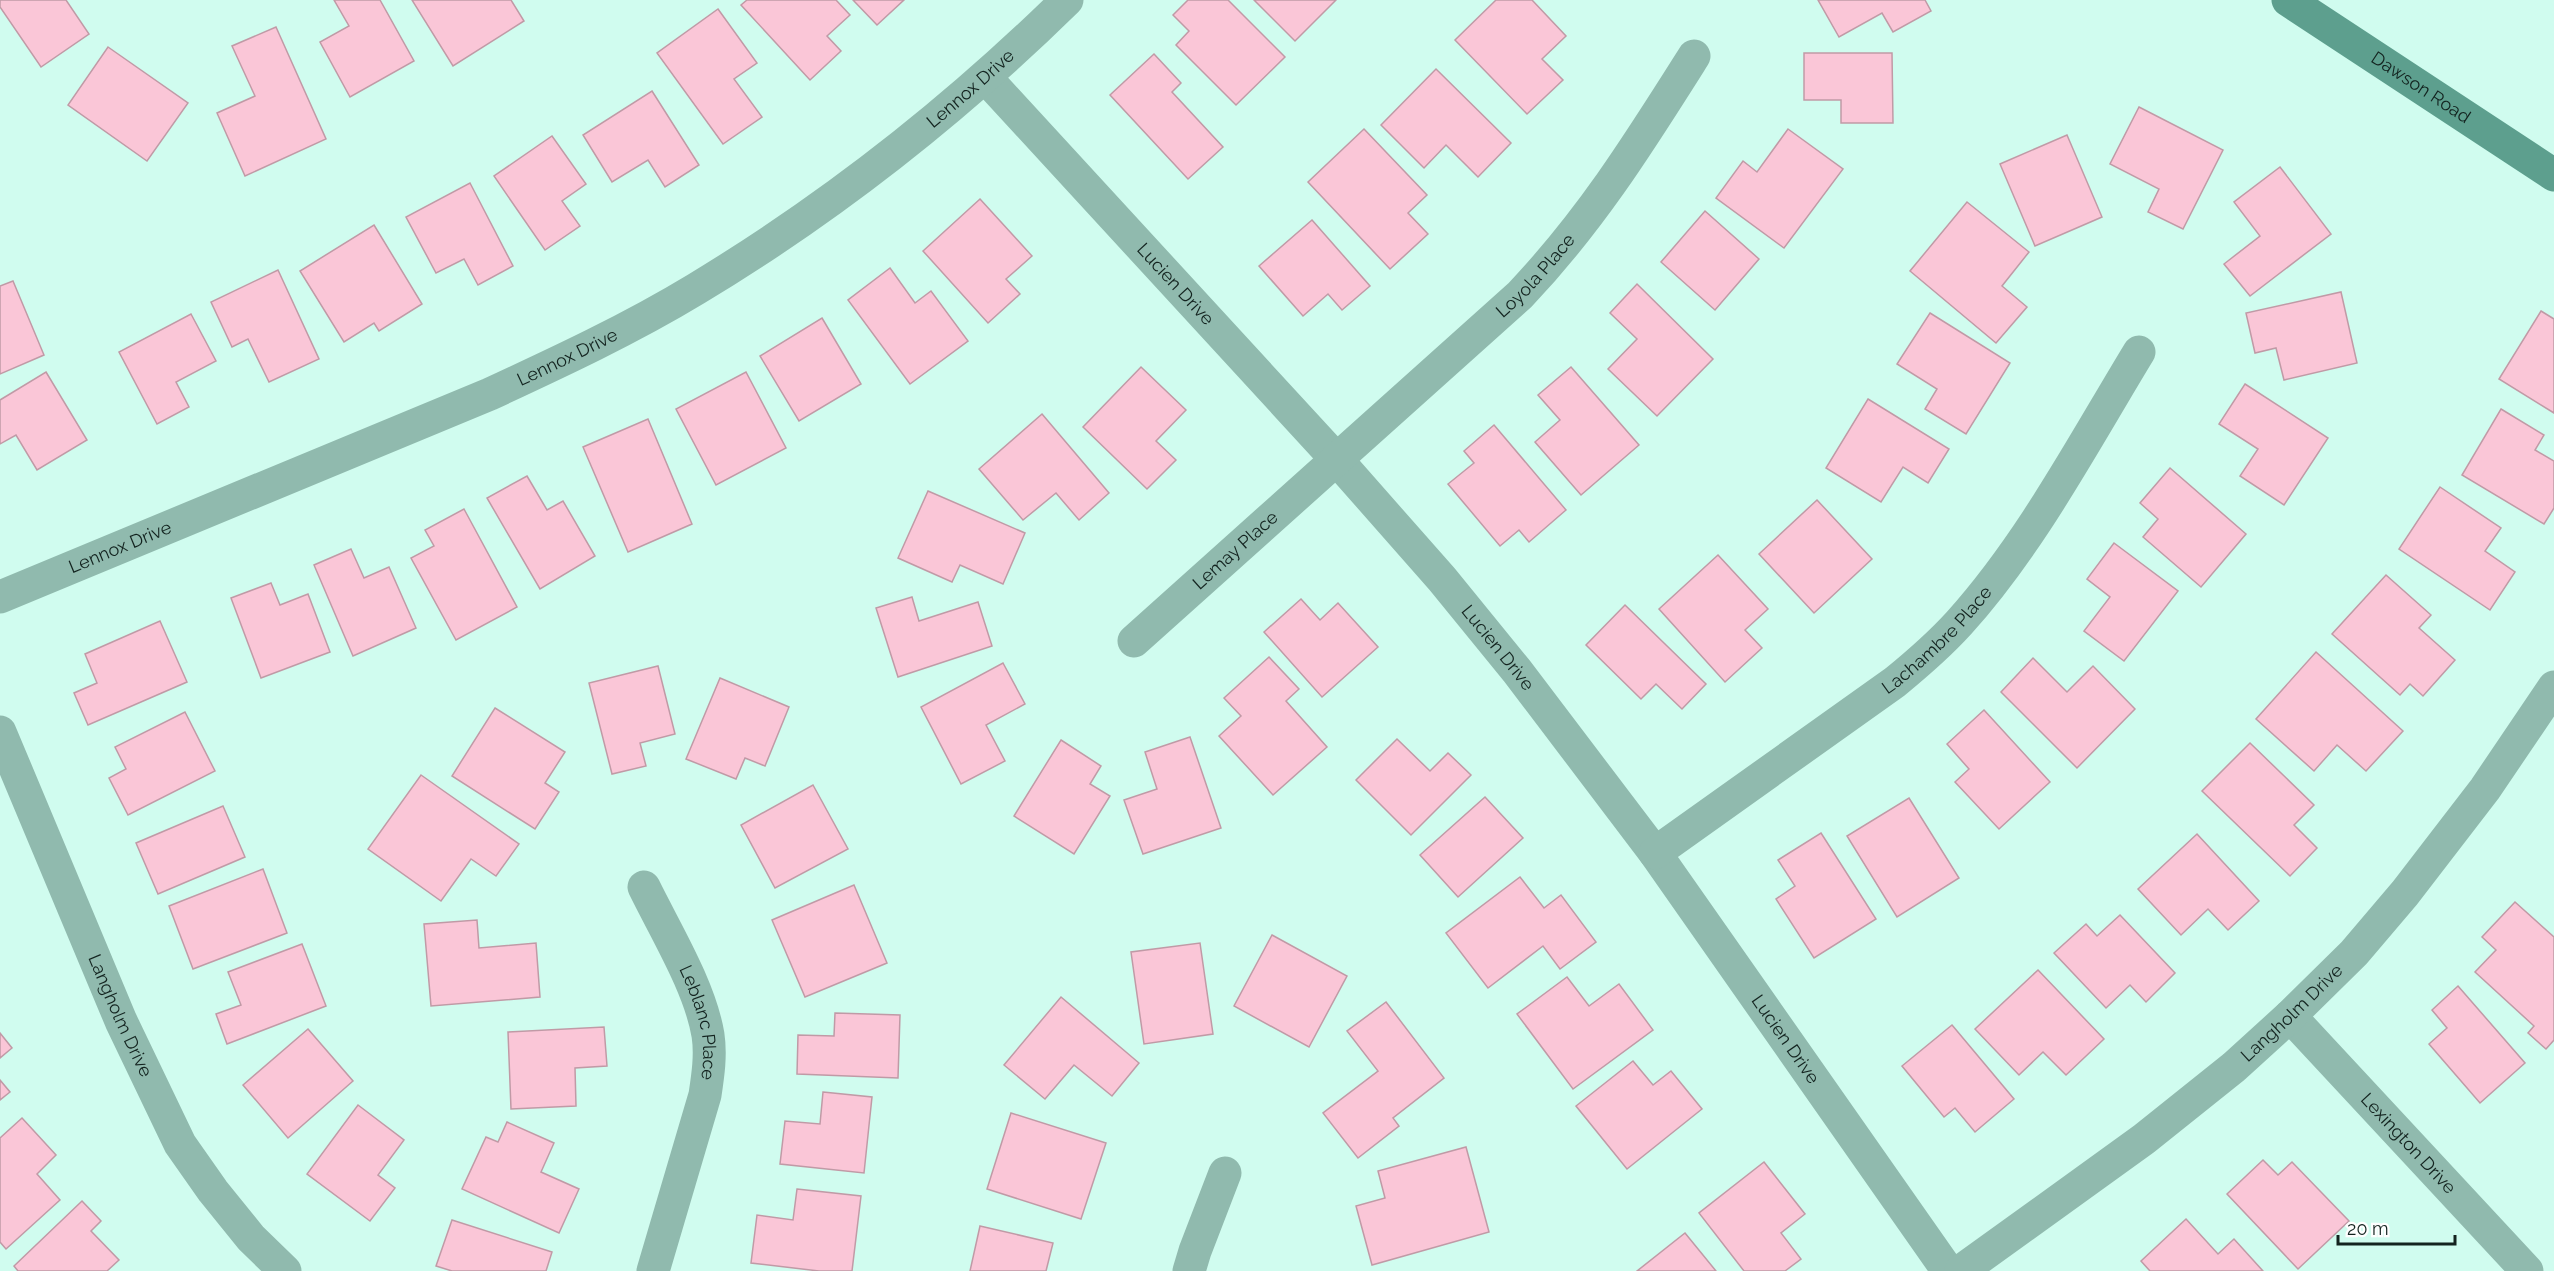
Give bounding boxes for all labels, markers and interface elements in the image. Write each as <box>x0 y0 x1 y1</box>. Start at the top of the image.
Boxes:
street label: Lennox Drive <box>922 44 1018 132</box>
street label: Dawson Road <box>2368 47 2475 127</box>
street label: Loyola Place <box>1491 229 1579 322</box>
street label: Lucien Drive <box>1133 239 1219 329</box>
street label: Lennox Drive <box>514 323 621 390</box>
street label: Lemay Place <box>1188 506 1282 593</box>
street label: Lennox Drive <box>66 516 175 577</box>
street label: Lachambre Place <box>1878 581 1996 698</box>
street label: Lucien Drive <box>1457 600 1539 695</box>
street label: Langholm Drive <box>84 951 157 1081</box>
street label: Langholm Drive <box>2236 959 2347 1066</box>
street label: Leblanc Place <box>675 962 720 1082</box>
street label: Lucien Drive <box>1748 990 1825 1088</box>
street label: Lexington Drive <box>2357 1088 2461 1198</box>
scale bar <box>2338 1208 2455 1246</box>
text: 20 m <box>2347 1218 2389 1239</box>

